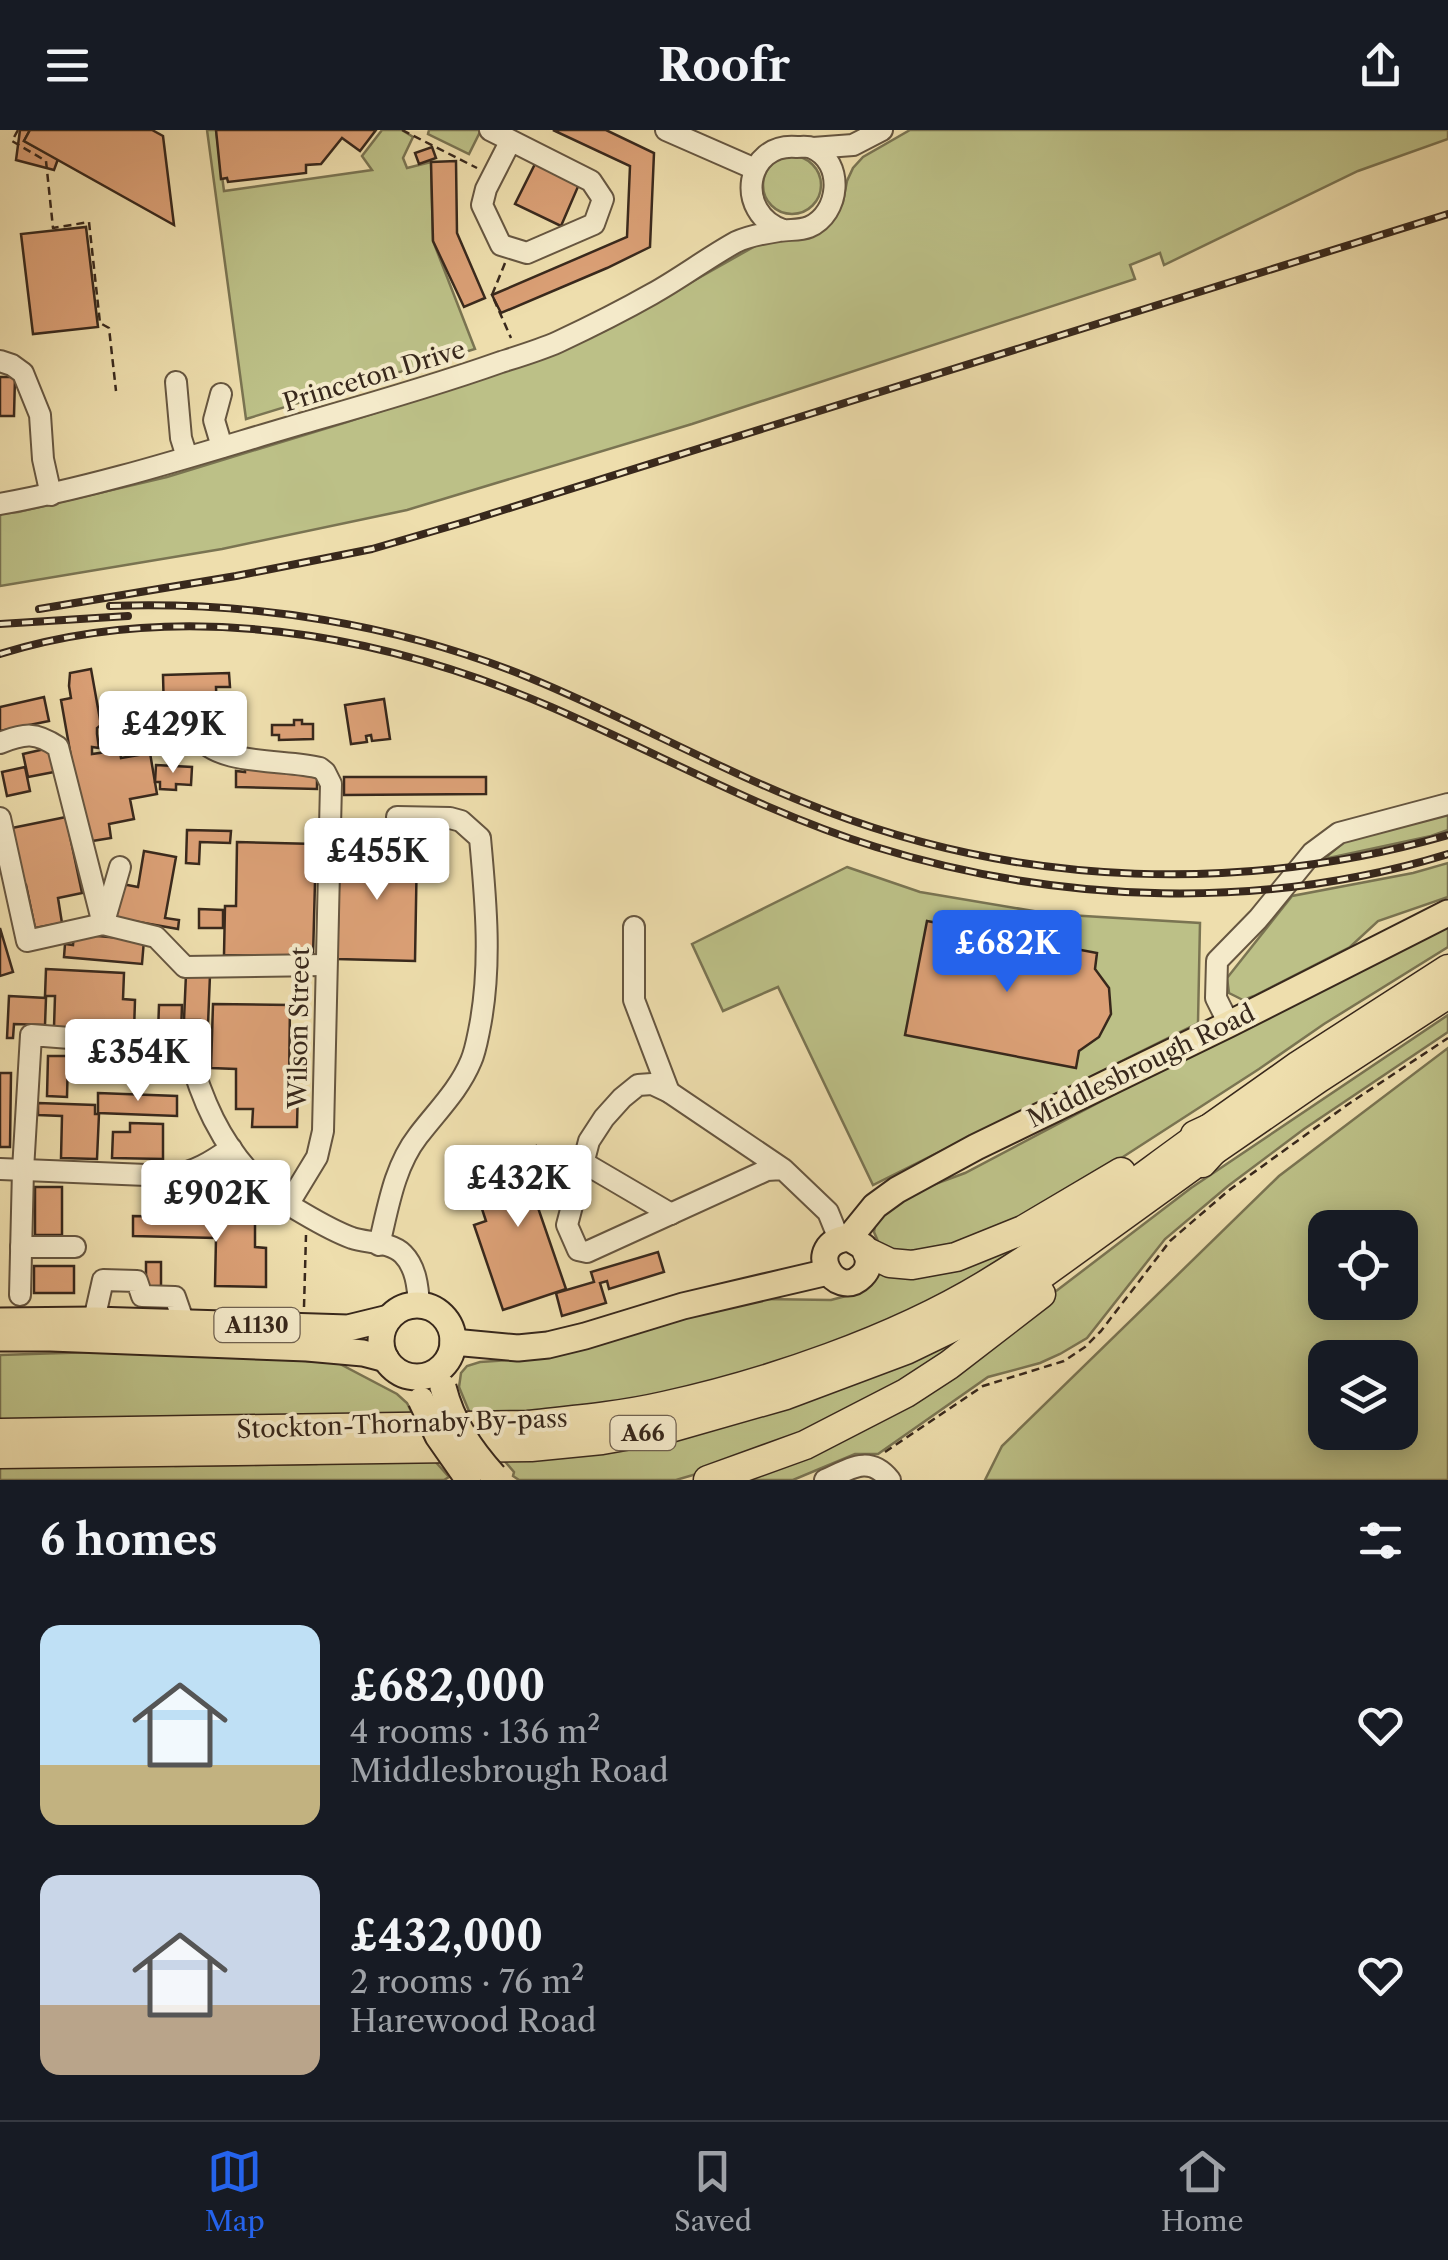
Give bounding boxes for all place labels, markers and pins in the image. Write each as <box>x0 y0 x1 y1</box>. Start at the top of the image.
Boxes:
pin: £429K <box>103 691 243 776</box>
pin: £455K <box>307 818 447 903</box>
pin: £682K <box>937 910 1077 995</box>
pin: £354K <box>68 1019 208 1104</box>
pin: £432K <box>448 1145 588 1230</box>
pin: £902K <box>146 1160 286 1245</box>

